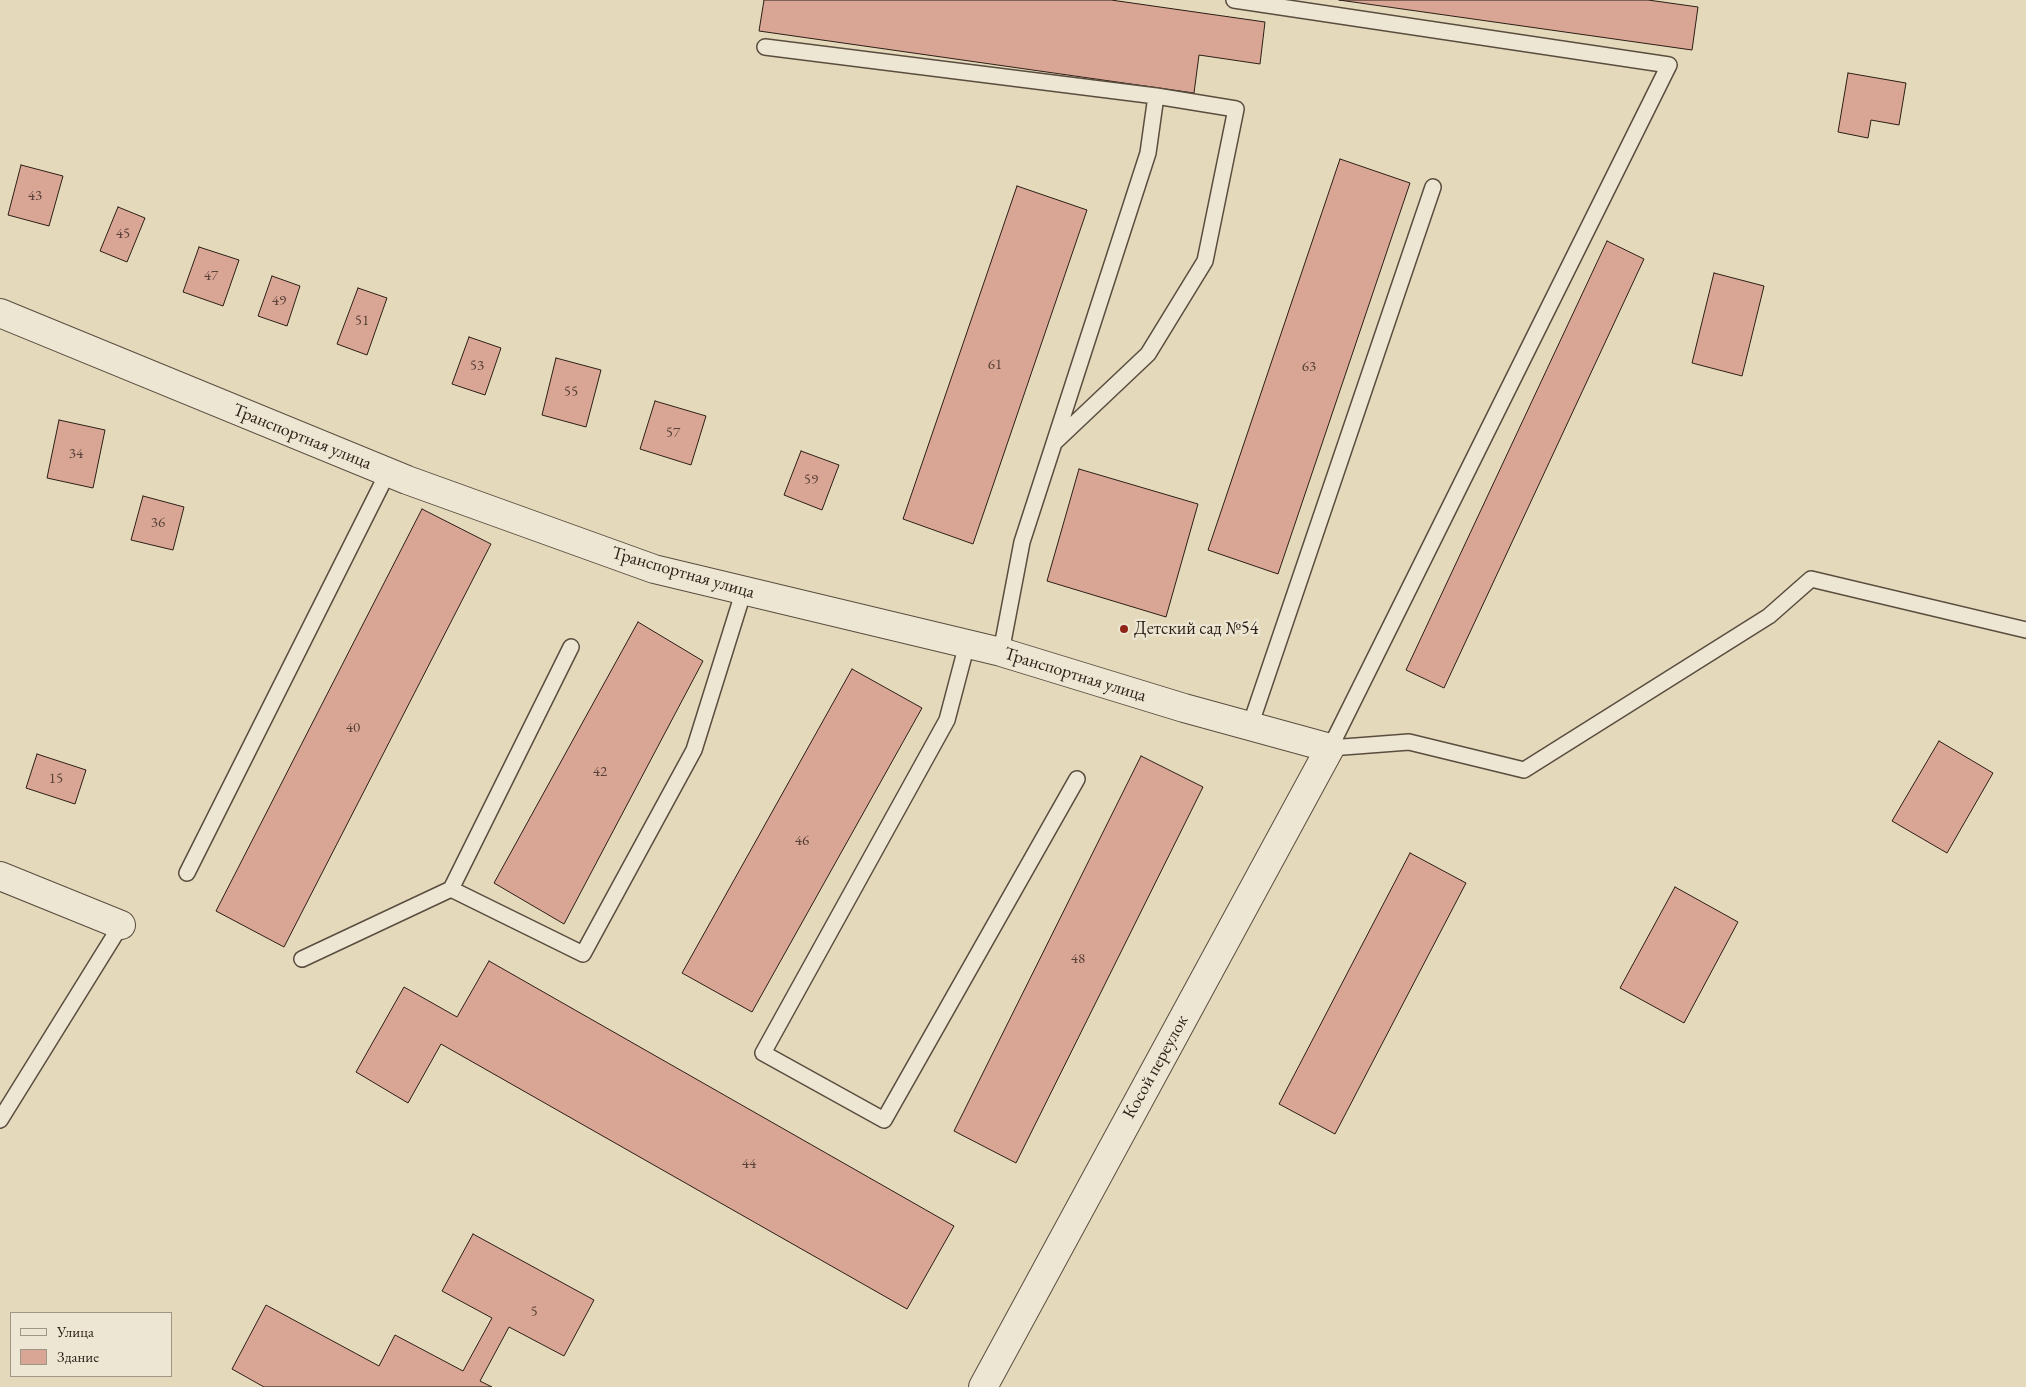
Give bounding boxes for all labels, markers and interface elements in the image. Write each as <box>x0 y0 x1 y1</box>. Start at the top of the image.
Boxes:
house number: 43 <box>28 187 42 205</box>
house number: 45 <box>116 225 130 243</box>
house number: 47 <box>204 267 218 285</box>
house number: 49 <box>272 292 286 310</box>
house number: 51 <box>355 312 369 330</box>
house number: 61 <box>988 356 1002 374</box>
house number: 53 <box>470 357 484 375</box>
house number: 63 <box>1302 358 1316 376</box>
house number: 55 <box>564 383 578 401</box>
street label: Транспортная улица <box>229 399 375 475</box>
house number: 57 <box>666 424 680 442</box>
house number: 34 <box>69 445 83 463</box>
house number: 59 <box>804 471 818 489</box>
house number: 36 <box>151 514 165 532</box>
street label: Транспортная улица <box>609 542 757 604</box>
place label: Детский сад №54 <box>1134 618 1258 640</box>
marker: Детский сад №54 <box>1118 623 1130 635</box>
street label: Транспортная улица <box>1001 643 1149 707</box>
house number: 40 <box>346 719 360 737</box>
house number: 42 <box>593 763 607 781</box>
house number: 15 <box>49 770 63 788</box>
house number: 46 <box>795 832 809 850</box>
house number: 48 <box>1071 950 1085 968</box>
street label: Косой переулок <box>1119 1011 1193 1123</box>
house number: 44 <box>742 1155 756 1173</box>
house number: 5 <box>530 1303 538 1321</box>
legend <box>10 1312 172 1377</box>
text: Улица <box>57 1322 94 1341</box>
text: Здание <box>57 1347 99 1366</box>

